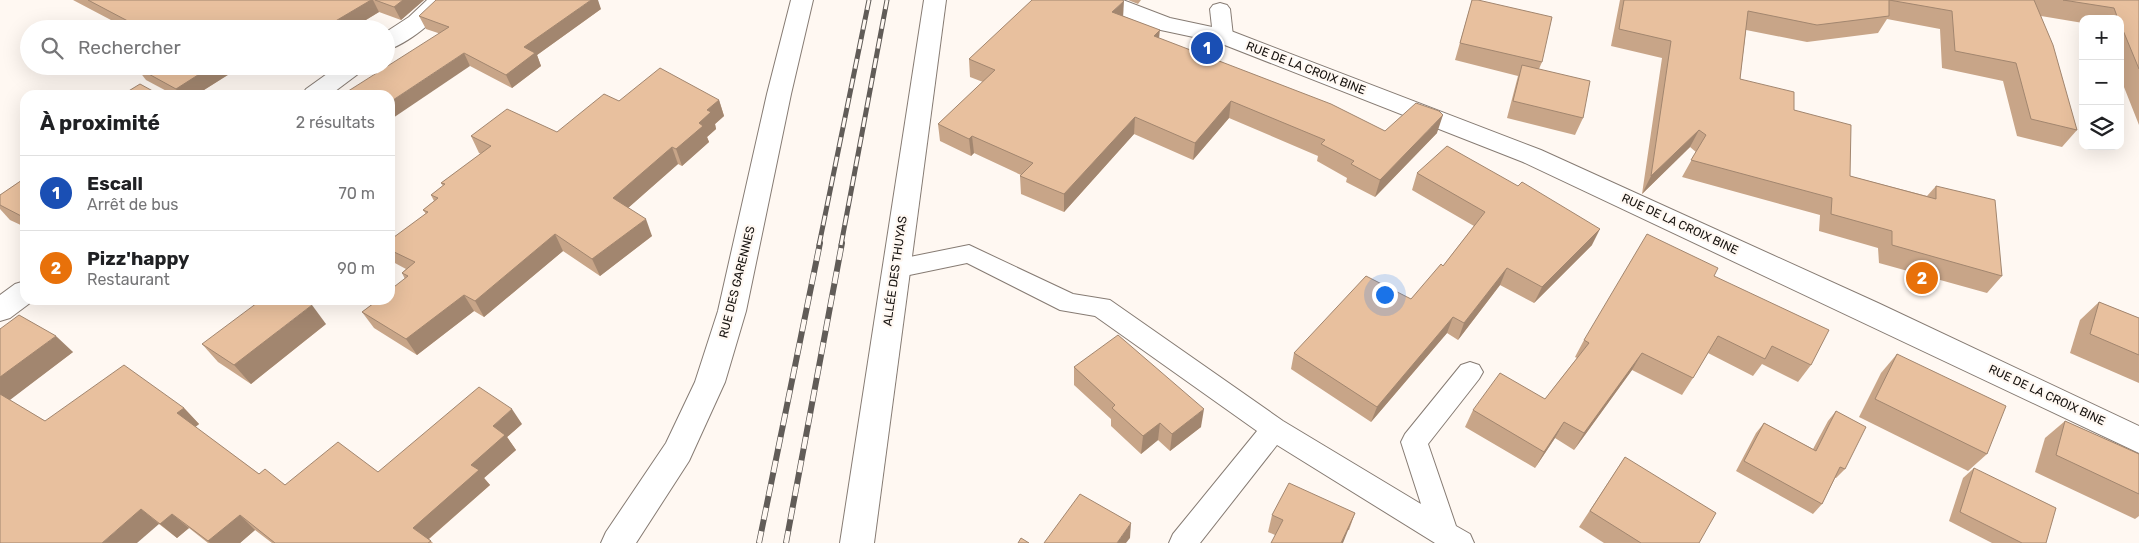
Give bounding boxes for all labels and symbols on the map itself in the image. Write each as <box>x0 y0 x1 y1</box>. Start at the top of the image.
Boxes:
pin: 1 <box>1191 29 1223 67</box>
street label: RUE DE LA CROIX BINE <box>1244 39 1368 97</box>
street label: RUE DE LA CROIX BINE <box>1619 191 1741 257</box>
street label: ALLÉE DES THUYAS <box>880 215 910 327</box>
street label: RUE DES GARENNES <box>716 224 758 340</box>
pin: 2 <box>1906 259 1938 297</box>
your location <box>1372 282 1398 308</box>
street label: RUE DE LA CROIX BINE <box>1986 362 2108 428</box>

